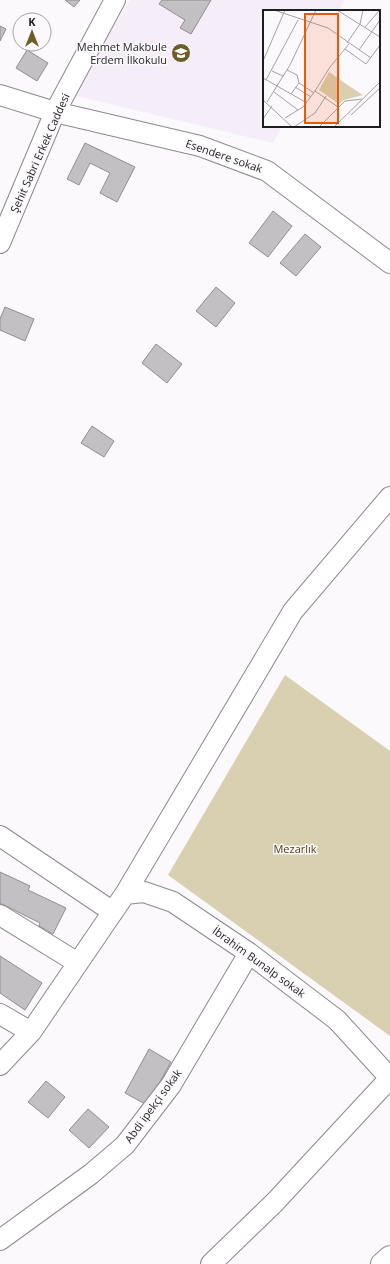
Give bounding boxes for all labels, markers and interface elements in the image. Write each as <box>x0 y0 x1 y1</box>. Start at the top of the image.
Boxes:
inset map <box>263 10 380 127</box>
north arrow <box>12 12 52 52</box>
text: K <box>28 14 36 29</box>
place label: Mehmet Makbule Erdem İlkokulu <box>77 39 167 67</box>
school or university icon: Mehmet Makbule Erdem İlkokulu <box>170 42 192 64</box>
street label: Şehit Sabri Erkek Caddesi <box>6 91 73 215</box>
street label: Esendere sokak <box>184 135 265 176</box>
park label: Mezarlık <box>273 841 317 856</box>
street label: İbrahim Bunalp sokak <box>210 923 309 1001</box>
street label: Abdi ipekçi sokak <box>121 1066 185 1146</box>

